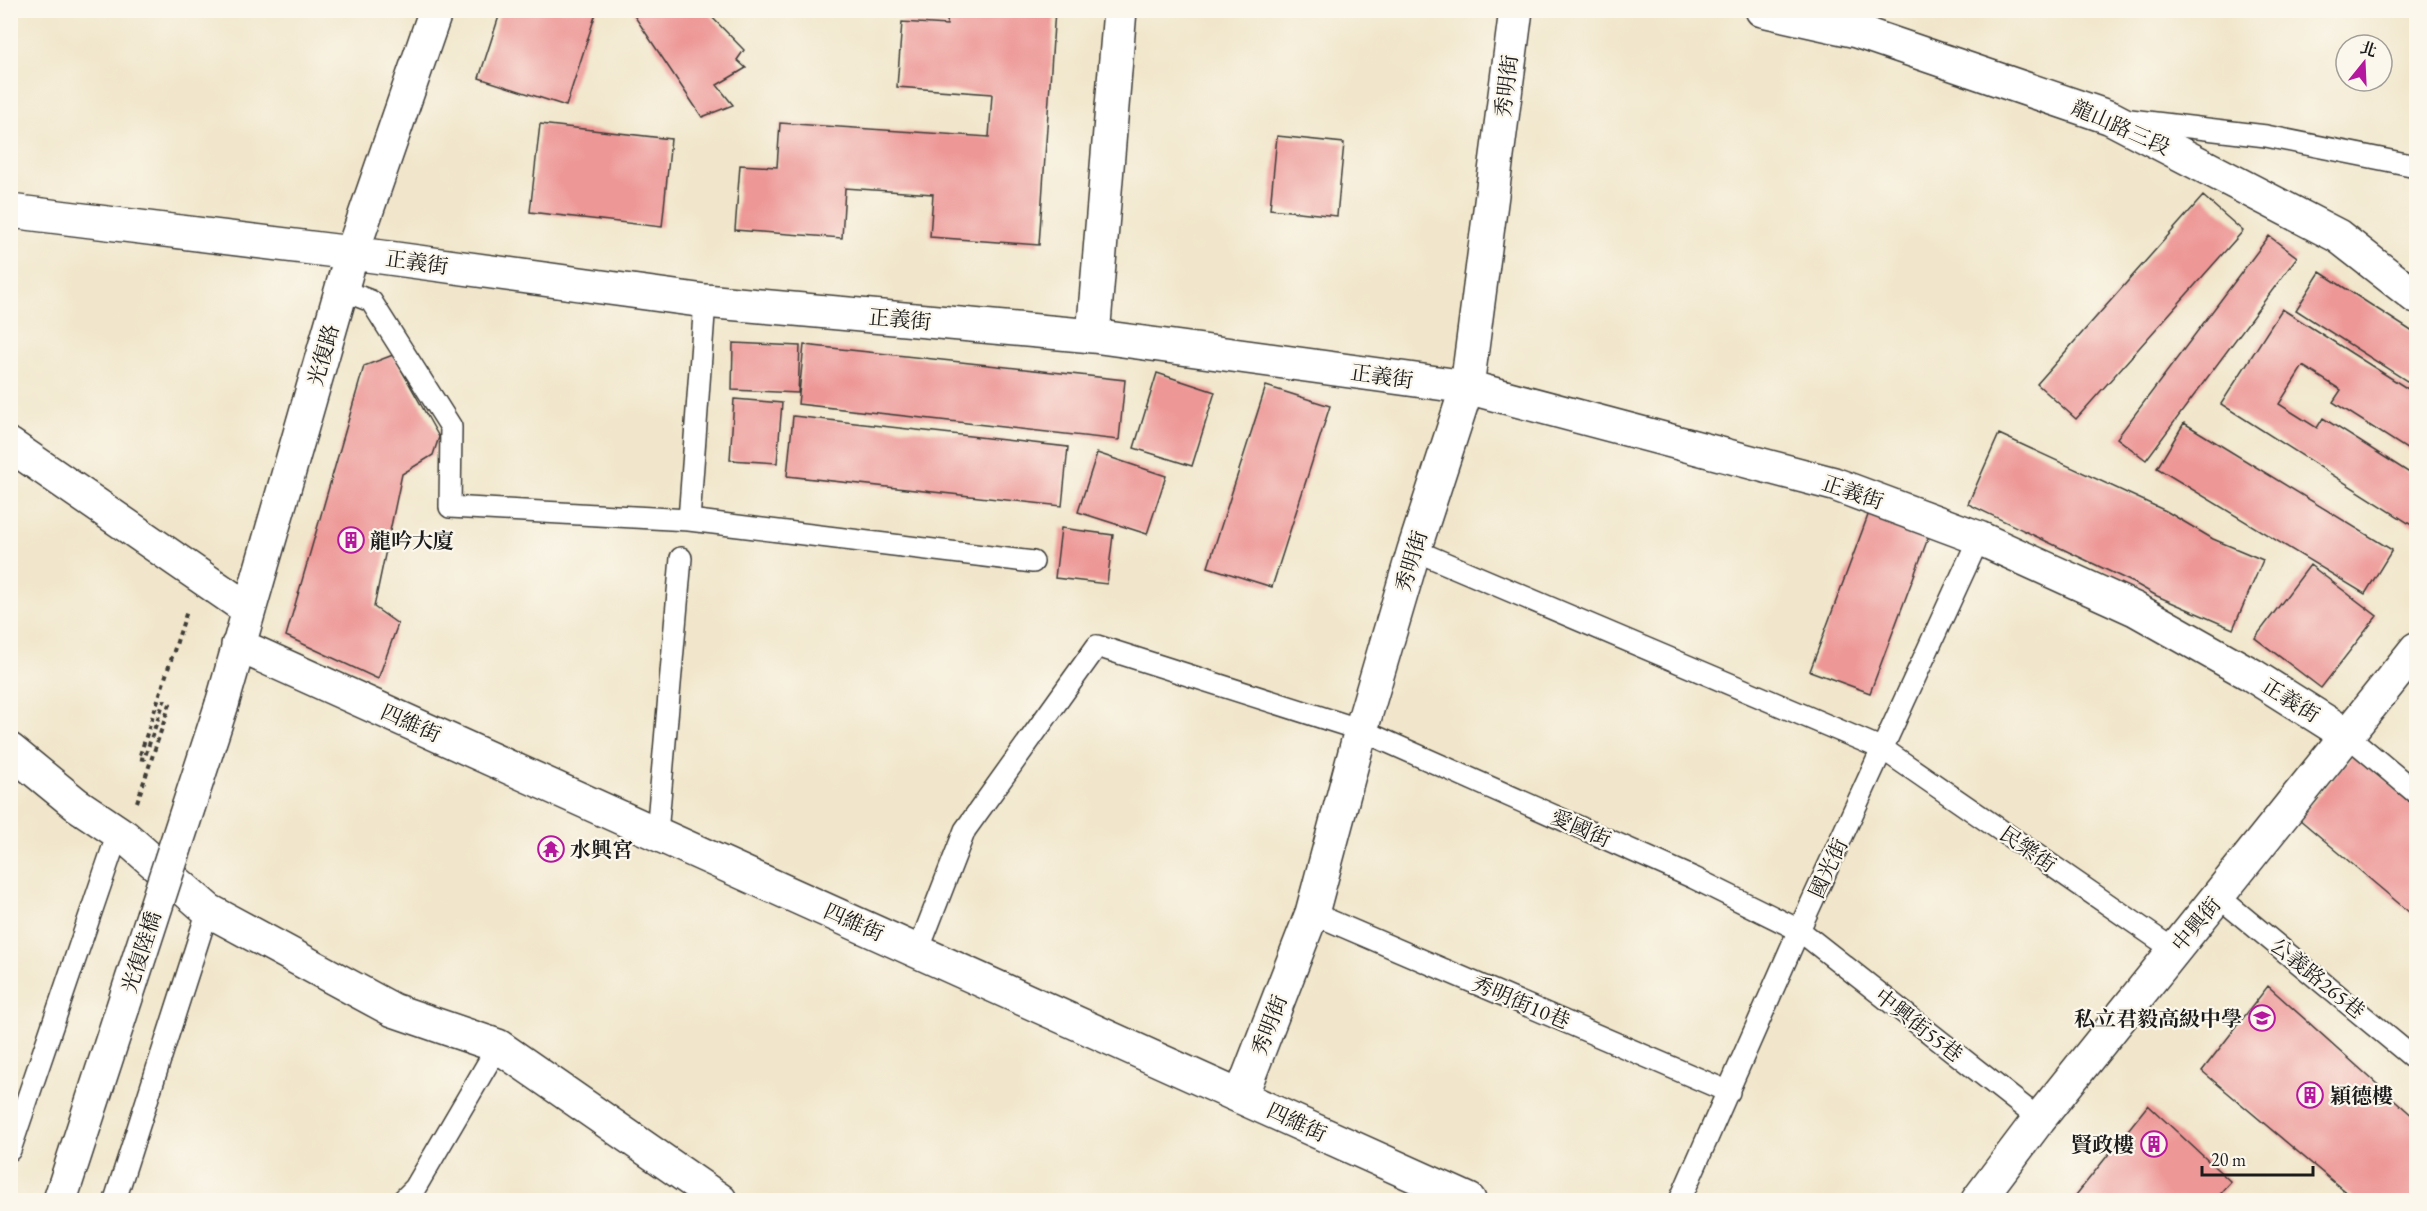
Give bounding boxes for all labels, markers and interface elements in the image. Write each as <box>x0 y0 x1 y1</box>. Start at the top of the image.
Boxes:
north arrow <box>2334 33 2394 93</box>
text: 北 <box>2358 37 2379 62</box>
street label: 秀明街 <box>1489 53 1523 119</box>
street label: 龍山路三段 <box>2068 93 2174 161</box>
street label: 正義街 <box>384 244 450 280</box>
street label: 正義街 <box>867 303 933 335</box>
street label: 光復路 <box>301 321 345 389</box>
street label: 正義街 <box>1349 358 1415 394</box>
street label: 正義街 <box>1819 469 1887 515</box>
building icon: 龍吟大廈 <box>336 525 366 555</box>
place label: 龍吟大廈 <box>370 527 454 554</box>
street label: 秀明街 <box>1389 527 1433 595</box>
street label: 正義街 <box>2257 672 2325 728</box>
street label: 四維街 <box>377 698 445 748</box>
street label: 愛國街 <box>1547 803 1615 853</box>
street label: 民樂街 <box>1994 820 2062 878</box>
temple icon: 水興宮 <box>536 834 566 864</box>
street label: 國光街 <box>1802 834 1854 902</box>
place label: 水興宮 <box>570 836 633 863</box>
street label: 中興街 <box>2165 891 2227 957</box>
street label: 四維街 <box>820 897 888 947</box>
street label: 光復陸橋 <box>115 908 167 996</box>
street label: 公義路265巷 <box>2265 932 2371 1024</box>
street label: 秀明街10巷 <box>1468 969 1574 1035</box>
street label: 中興街55巷 <box>1870 982 1968 1068</box>
street label: 秀明街 <box>1245 991 1293 1059</box>
school or university icon: 私立君毅高級中學 <box>2247 1003 2277 1033</box>
place label: 私立君毅高級中學 <box>2074 1005 2242 1032</box>
building icon: 穎德樓 <box>2295 1080 2325 1110</box>
place label: 穎德樓 <box>2330 1082 2393 1109</box>
street label: 四維街 <box>1263 1096 1331 1148</box>
building icon: 賢政樓 <box>2139 1129 2169 1159</box>
place label: 賢政樓 <box>2071 1131 2134 1158</box>
scale bar <box>2202 1139 2313 1177</box>
text: 20 m <box>2211 1148 2246 1171</box>

